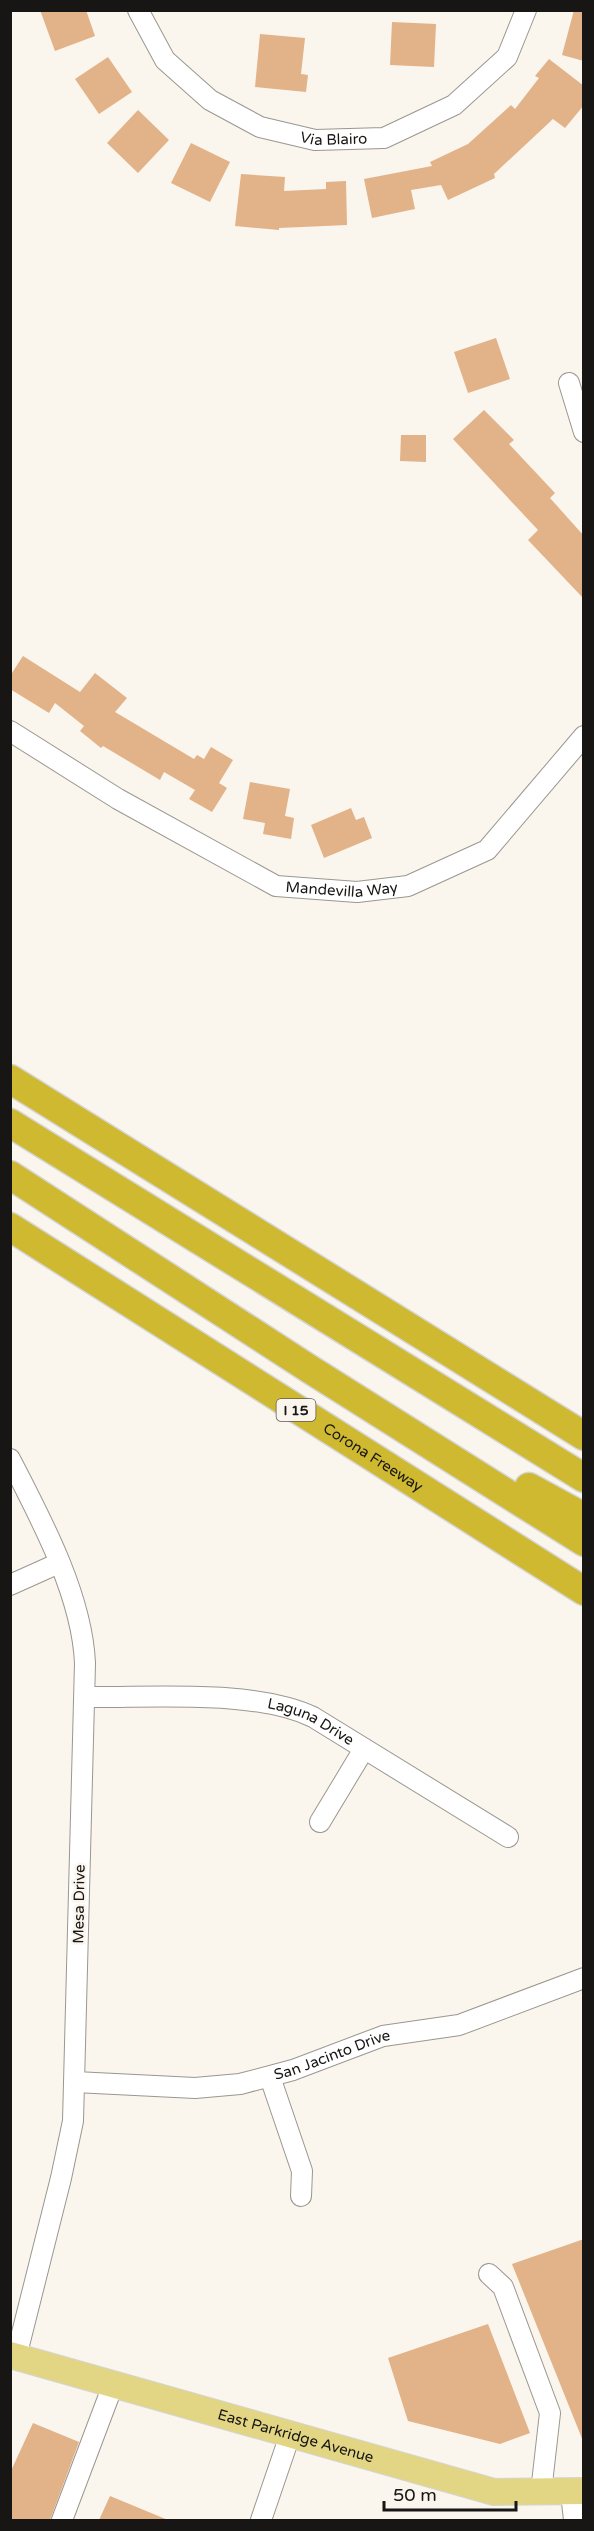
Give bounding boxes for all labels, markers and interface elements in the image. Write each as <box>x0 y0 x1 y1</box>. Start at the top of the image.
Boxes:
street label: Via Blairo <box>298 128 367 149</box>
street label: Mandevilla Way <box>285 878 399 901</box>
road number: I 15 <box>276 1399 316 1421</box>
street label: Corona Freeway <box>320 1419 426 1496</box>
street label: Laguna Drive <box>266 1694 357 1749</box>
street label: Mesa Drive <box>69 1864 89 1944</box>
street label: San Jacinto Drive <box>272 2026 391 2084</box>
street label: East Parkridge Avenue <box>216 2405 376 2467</box>
scale bar <box>384 2474 516 2512</box>
text: 50 m <box>393 2484 437 2506</box>

